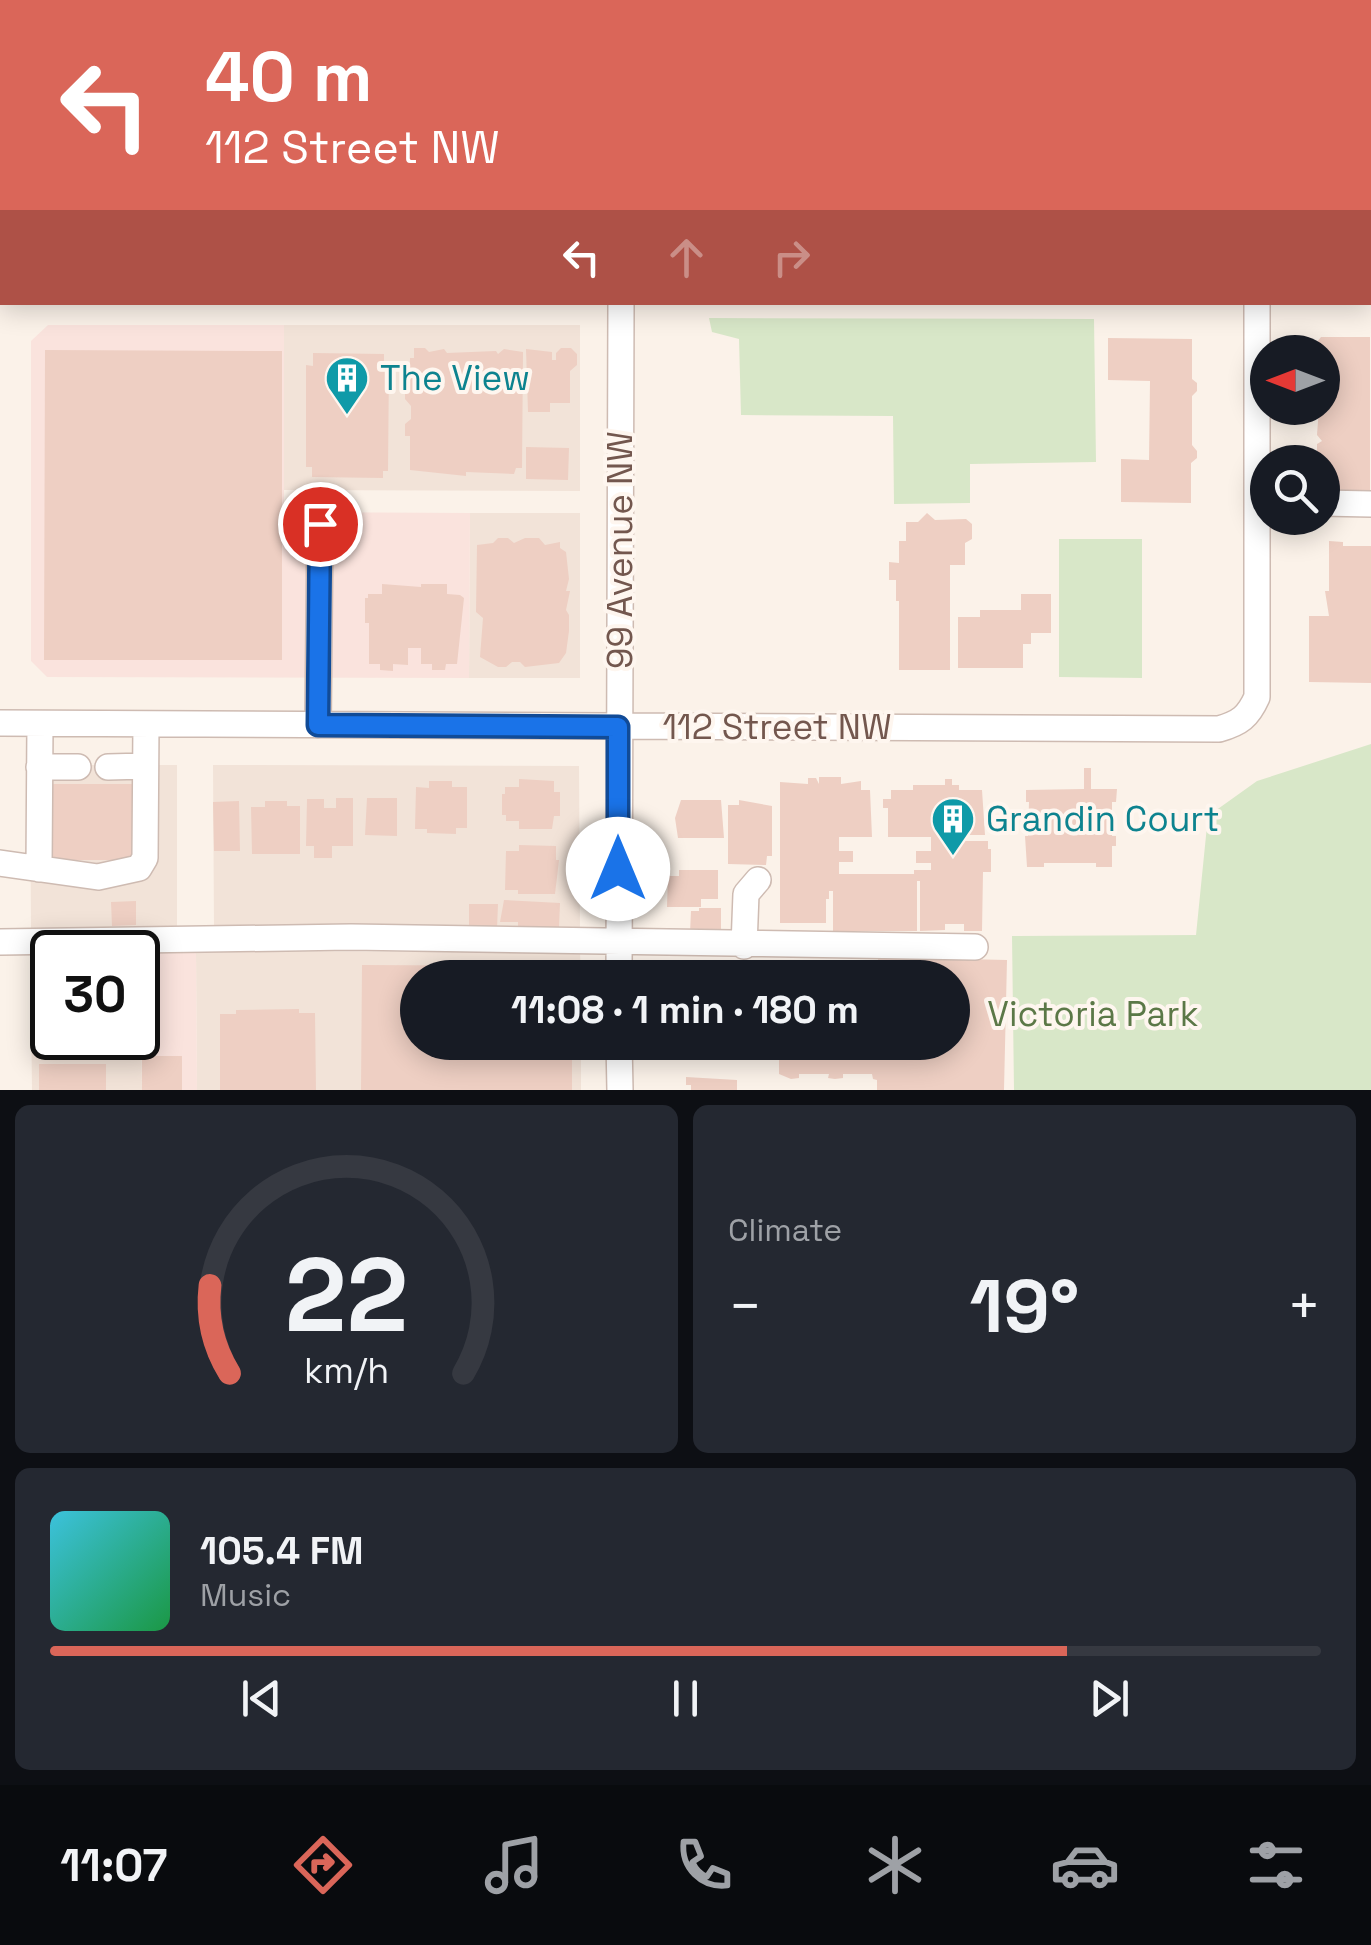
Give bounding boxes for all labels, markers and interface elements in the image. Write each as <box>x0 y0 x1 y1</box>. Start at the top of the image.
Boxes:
text: 40 m <box>205 32 372 121</box>
icon: left <box>40 40 170 170</box>
text: 112 Street NW <box>205 119 500 176</box>
icon: left <box>554 230 609 285</box>
icon: ahead <box>659 230 714 285</box>
icon: right <box>764 230 819 285</box>
north arrow <box>1250 335 1340 425</box>
map controls <box>1250 335 1340 535</box>
building icon: The View <box>324 355 370 416</box>
place label: The View <box>380 356 530 400</box>
street label: 99 Avenue NW <box>598 431 642 669</box>
button: search <box>1250 445 1340 535</box>
pin <box>278 482 363 567</box>
icon: arrive <box>293 497 348 552</box>
street label: 112 Street NW <box>662 705 892 749</box>
building icon: Grandin Court <box>930 796 976 857</box>
place label: Grandin Court <box>986 797 1220 841</box>
position arrow <box>566 817 670 921</box>
speed limit sign: 30 <box>30 930 160 1060</box>
text: 11:08 · 1 min · 180 m <box>511 986 859 1034</box>
park label: Victoria Park <box>987 992 1199 1036</box>
text: Climate <box>728 1210 842 1250</box>
text: 22 <box>285 1229 408 1361</box>
text: 19° <box>970 1258 1079 1354</box>
text: − <box>728 1271 762 1341</box>
text: + <box>1287 1271 1321 1341</box>
text: km/h <box>304 1348 389 1393</box>
text: 105.4 FM <box>200 1527 364 1575</box>
text: Music <box>200 1575 291 1615</box>
icon: previous <box>234 1671 289 1726</box>
icon: pause <box>658 1671 713 1726</box>
icon: next <box>1082 1671 1137 1726</box>
icon: directions <box>288 1830 358 1900</box>
icon: music <box>479 1830 549 1900</box>
icon: phone <box>669 1830 739 1900</box>
icon: climate <box>860 1830 930 1900</box>
icon: car <box>1050 1830 1120 1900</box>
icon: filters <box>1241 1830 1311 1900</box>
text: 11:07 <box>60 1837 168 1894</box>

